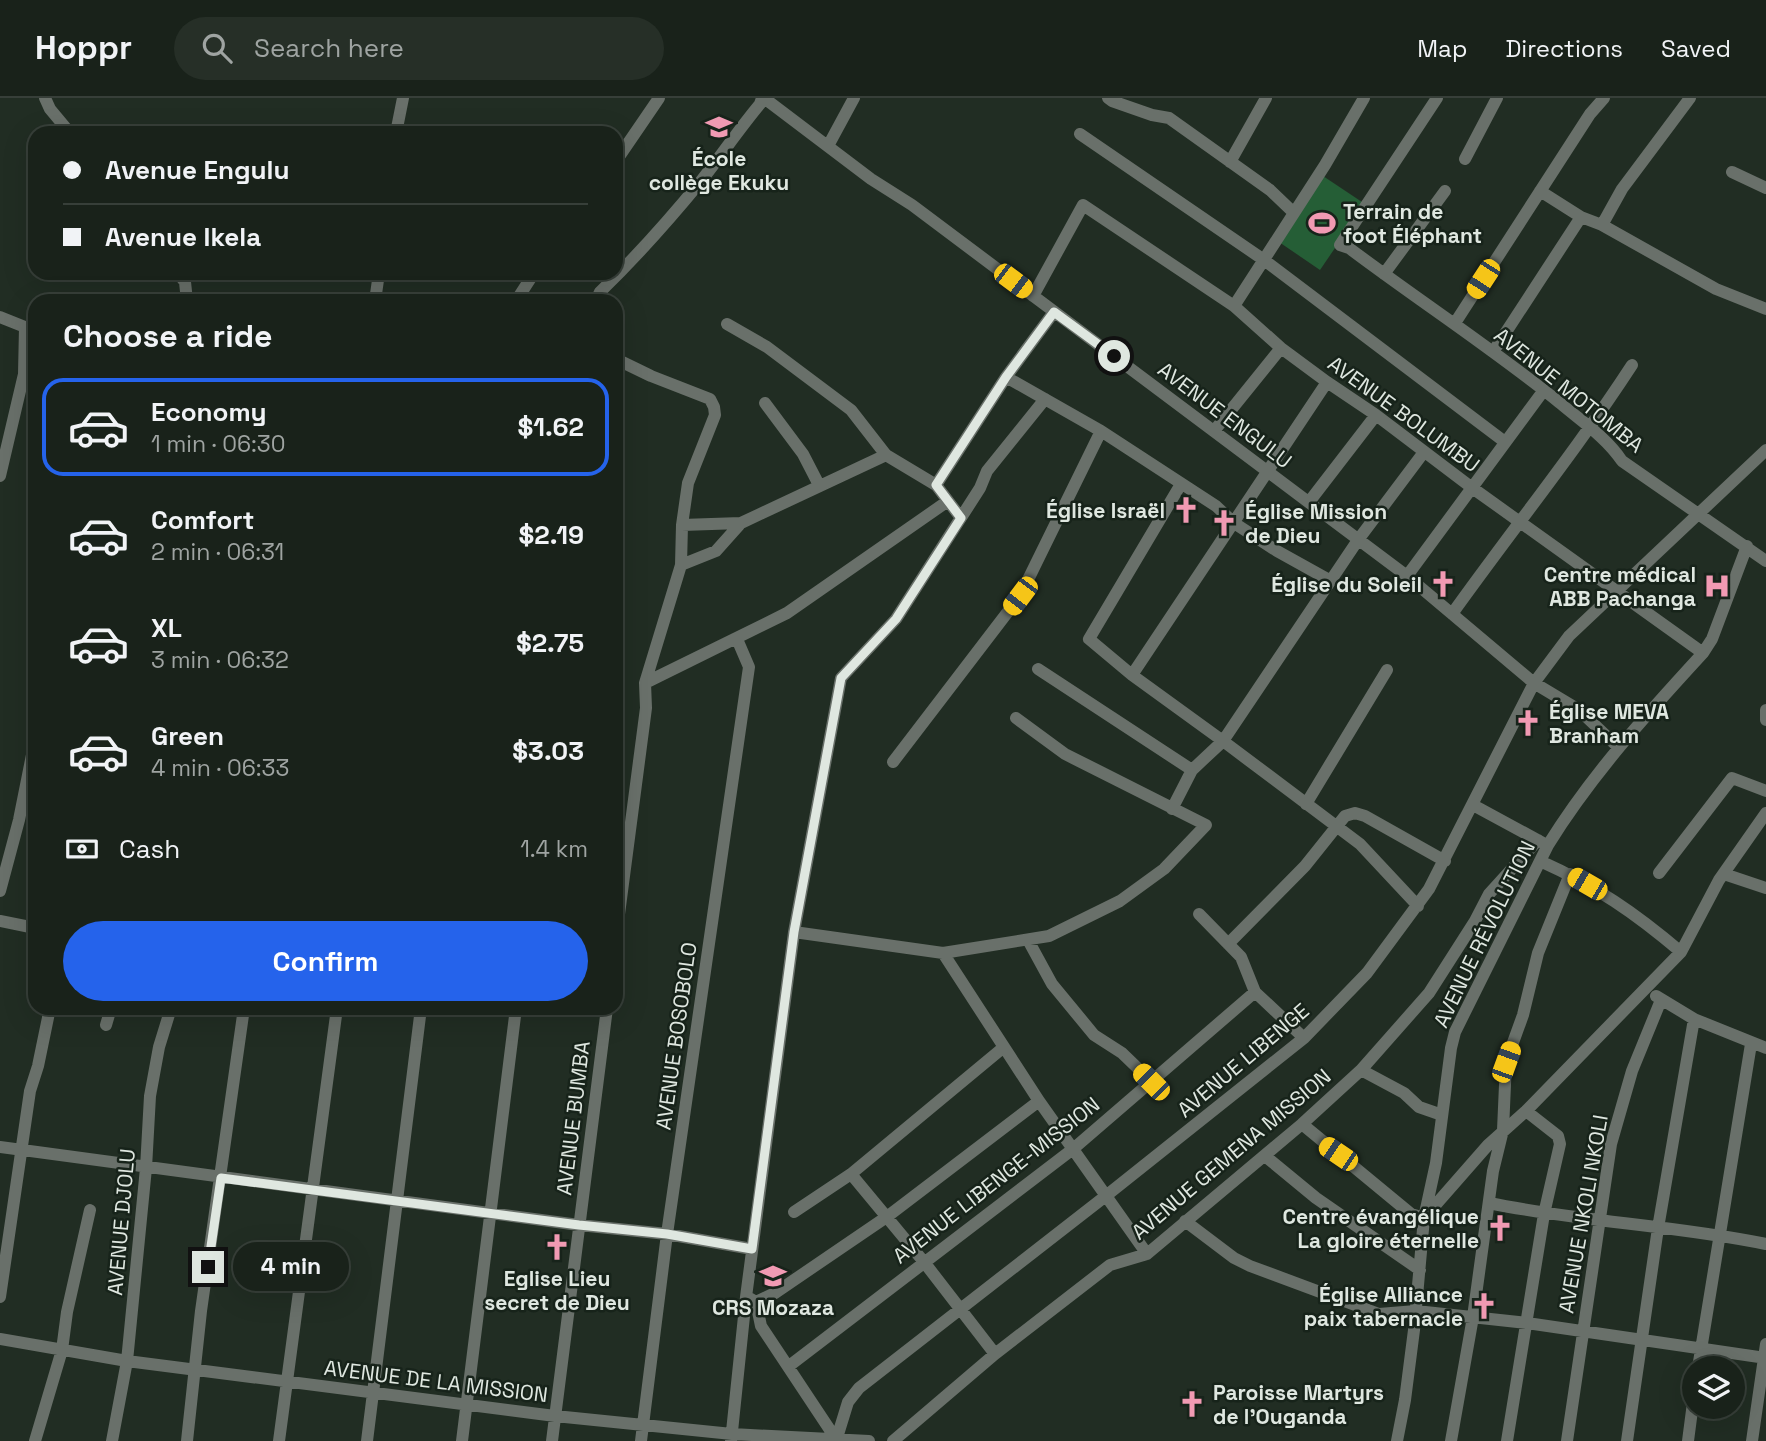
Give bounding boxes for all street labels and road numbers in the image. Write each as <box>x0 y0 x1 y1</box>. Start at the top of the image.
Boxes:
street label: AVENUE MOTOMBA <box>1489 321 1649 459</box>
street label: AVENUE BOLUMBU <box>1323 350 1485 478</box>
street label: AVENUE ENGULU <box>1153 356 1297 474</box>
street label: AVENUE RÉVOLUTION <box>1427 836 1541 1032</box>
street label: AVENUE BOSOBOLO <box>649 940 703 1132</box>
street label: AVENUE LIBENGE <box>1171 997 1315 1123</box>
street label: AVENUE BUMBA <box>550 1039 596 1197</box>
street label: AVENUE GEMENA MISSION <box>1126 1063 1336 1245</box>
street label: AVENUE LIBENGE-MISSION <box>887 1091 1105 1269</box>
street label: AVENUE NKOLI NKOLI <box>1552 1113 1614 1315</box>
street label: AVENUE DJOLU <box>101 1147 141 1297</box>
street label: AVENUE DE LA MISSION <box>323 1354 549 1408</box>

